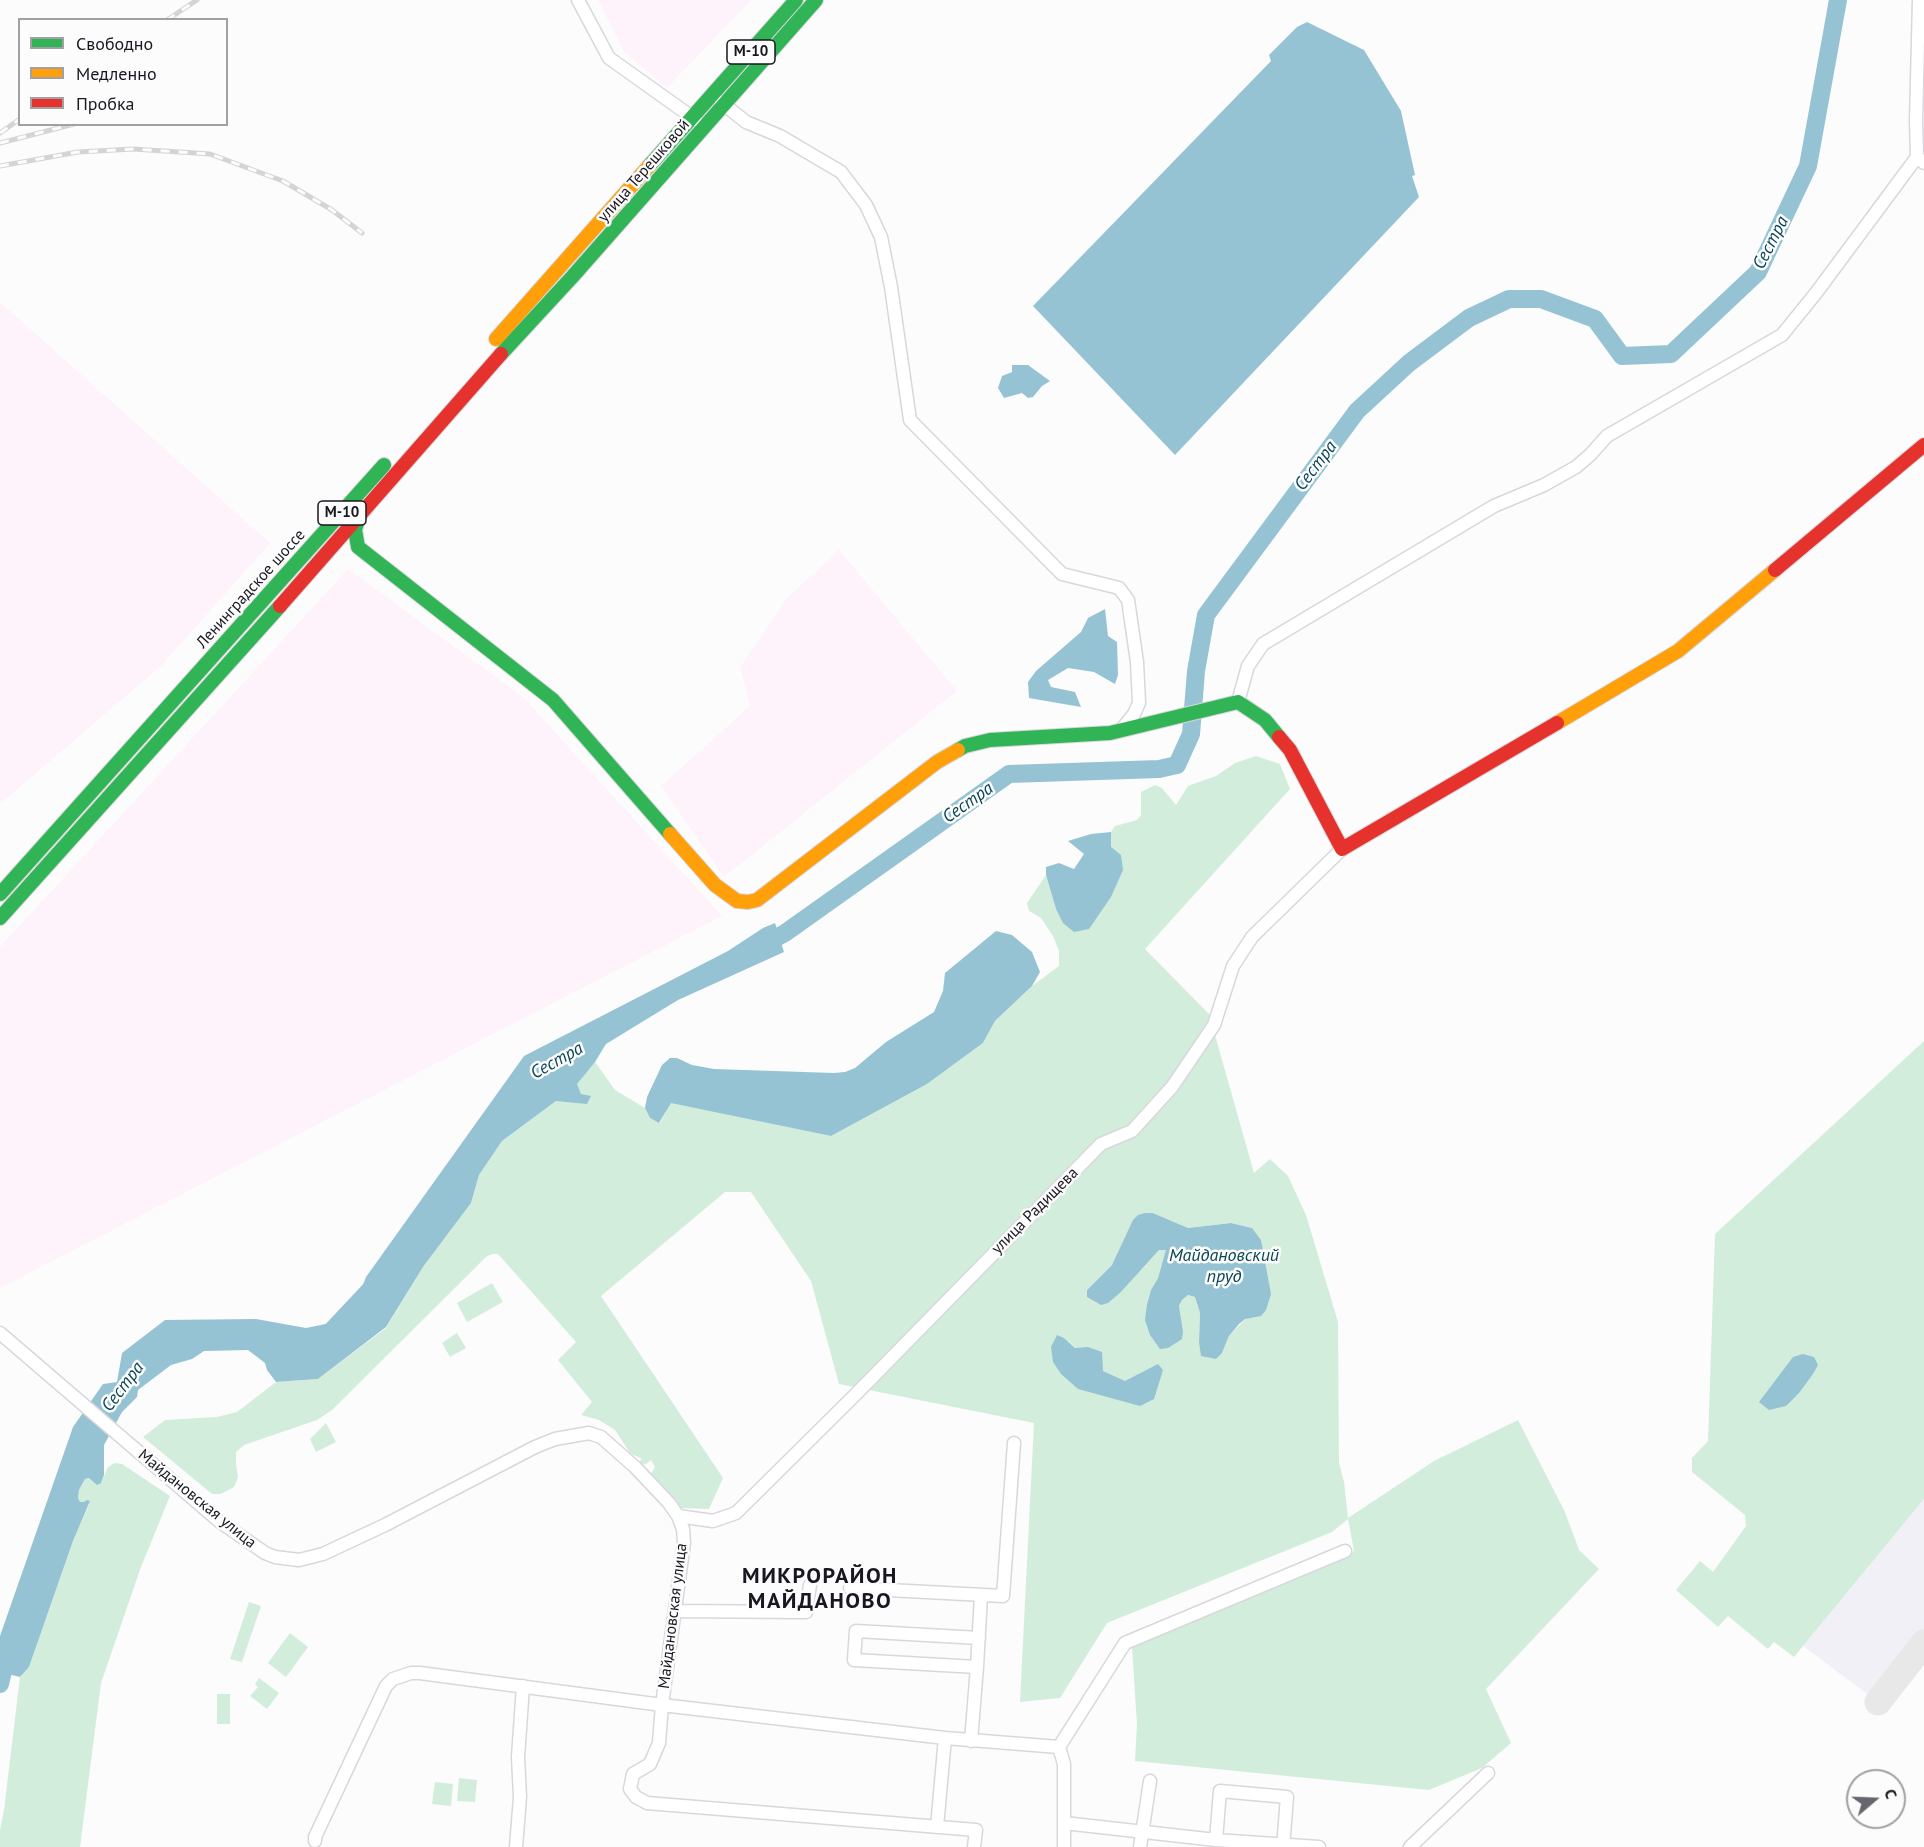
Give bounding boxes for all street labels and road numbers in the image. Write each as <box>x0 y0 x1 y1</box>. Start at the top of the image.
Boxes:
road number: М-10 <box>727 40 775 64</box>
street label: улица Терешковой <box>594 116 694 226</box>
road number: М-10 <box>318 501 366 525</box>
street label: Ленинградское шоссе <box>193 526 309 652</box>
street label: улица Радищева <box>988 1164 1082 1258</box>
street label: Майдановская улица <box>134 1445 260 1553</box>
street label: Майдановская улица <box>655 1542 691 1690</box>

